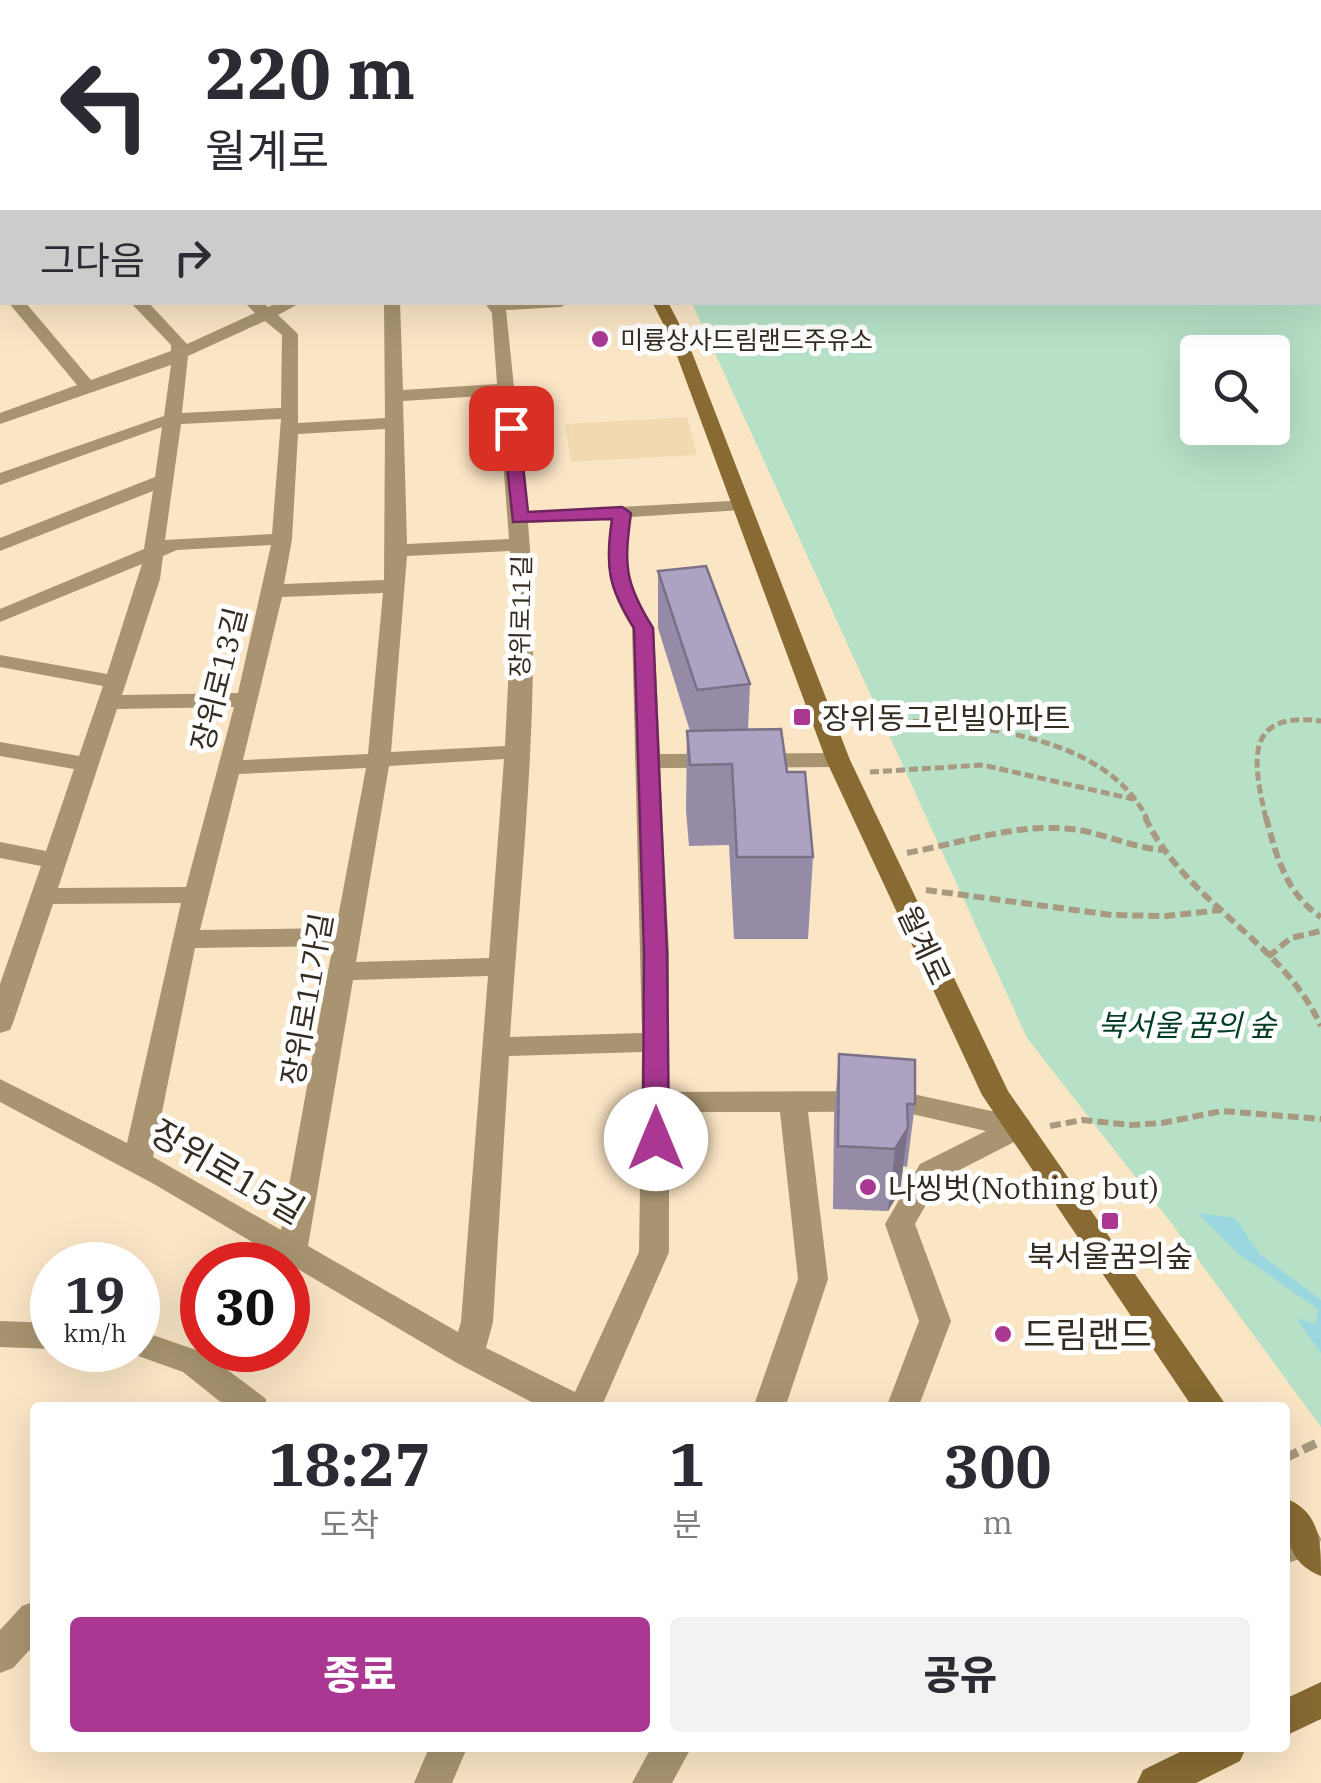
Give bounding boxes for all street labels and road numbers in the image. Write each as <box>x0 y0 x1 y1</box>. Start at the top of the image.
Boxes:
street label: 장위로11길 <box>502 555 538 677</box>
street label: 장위로13길 <box>181 603 255 755</box>
street label: 월계로 <box>890 899 960 991</box>
street label: 장위로11가길 <box>272 910 340 1088</box>
street label: 장위로15길 <box>143 1108 313 1234</box>

